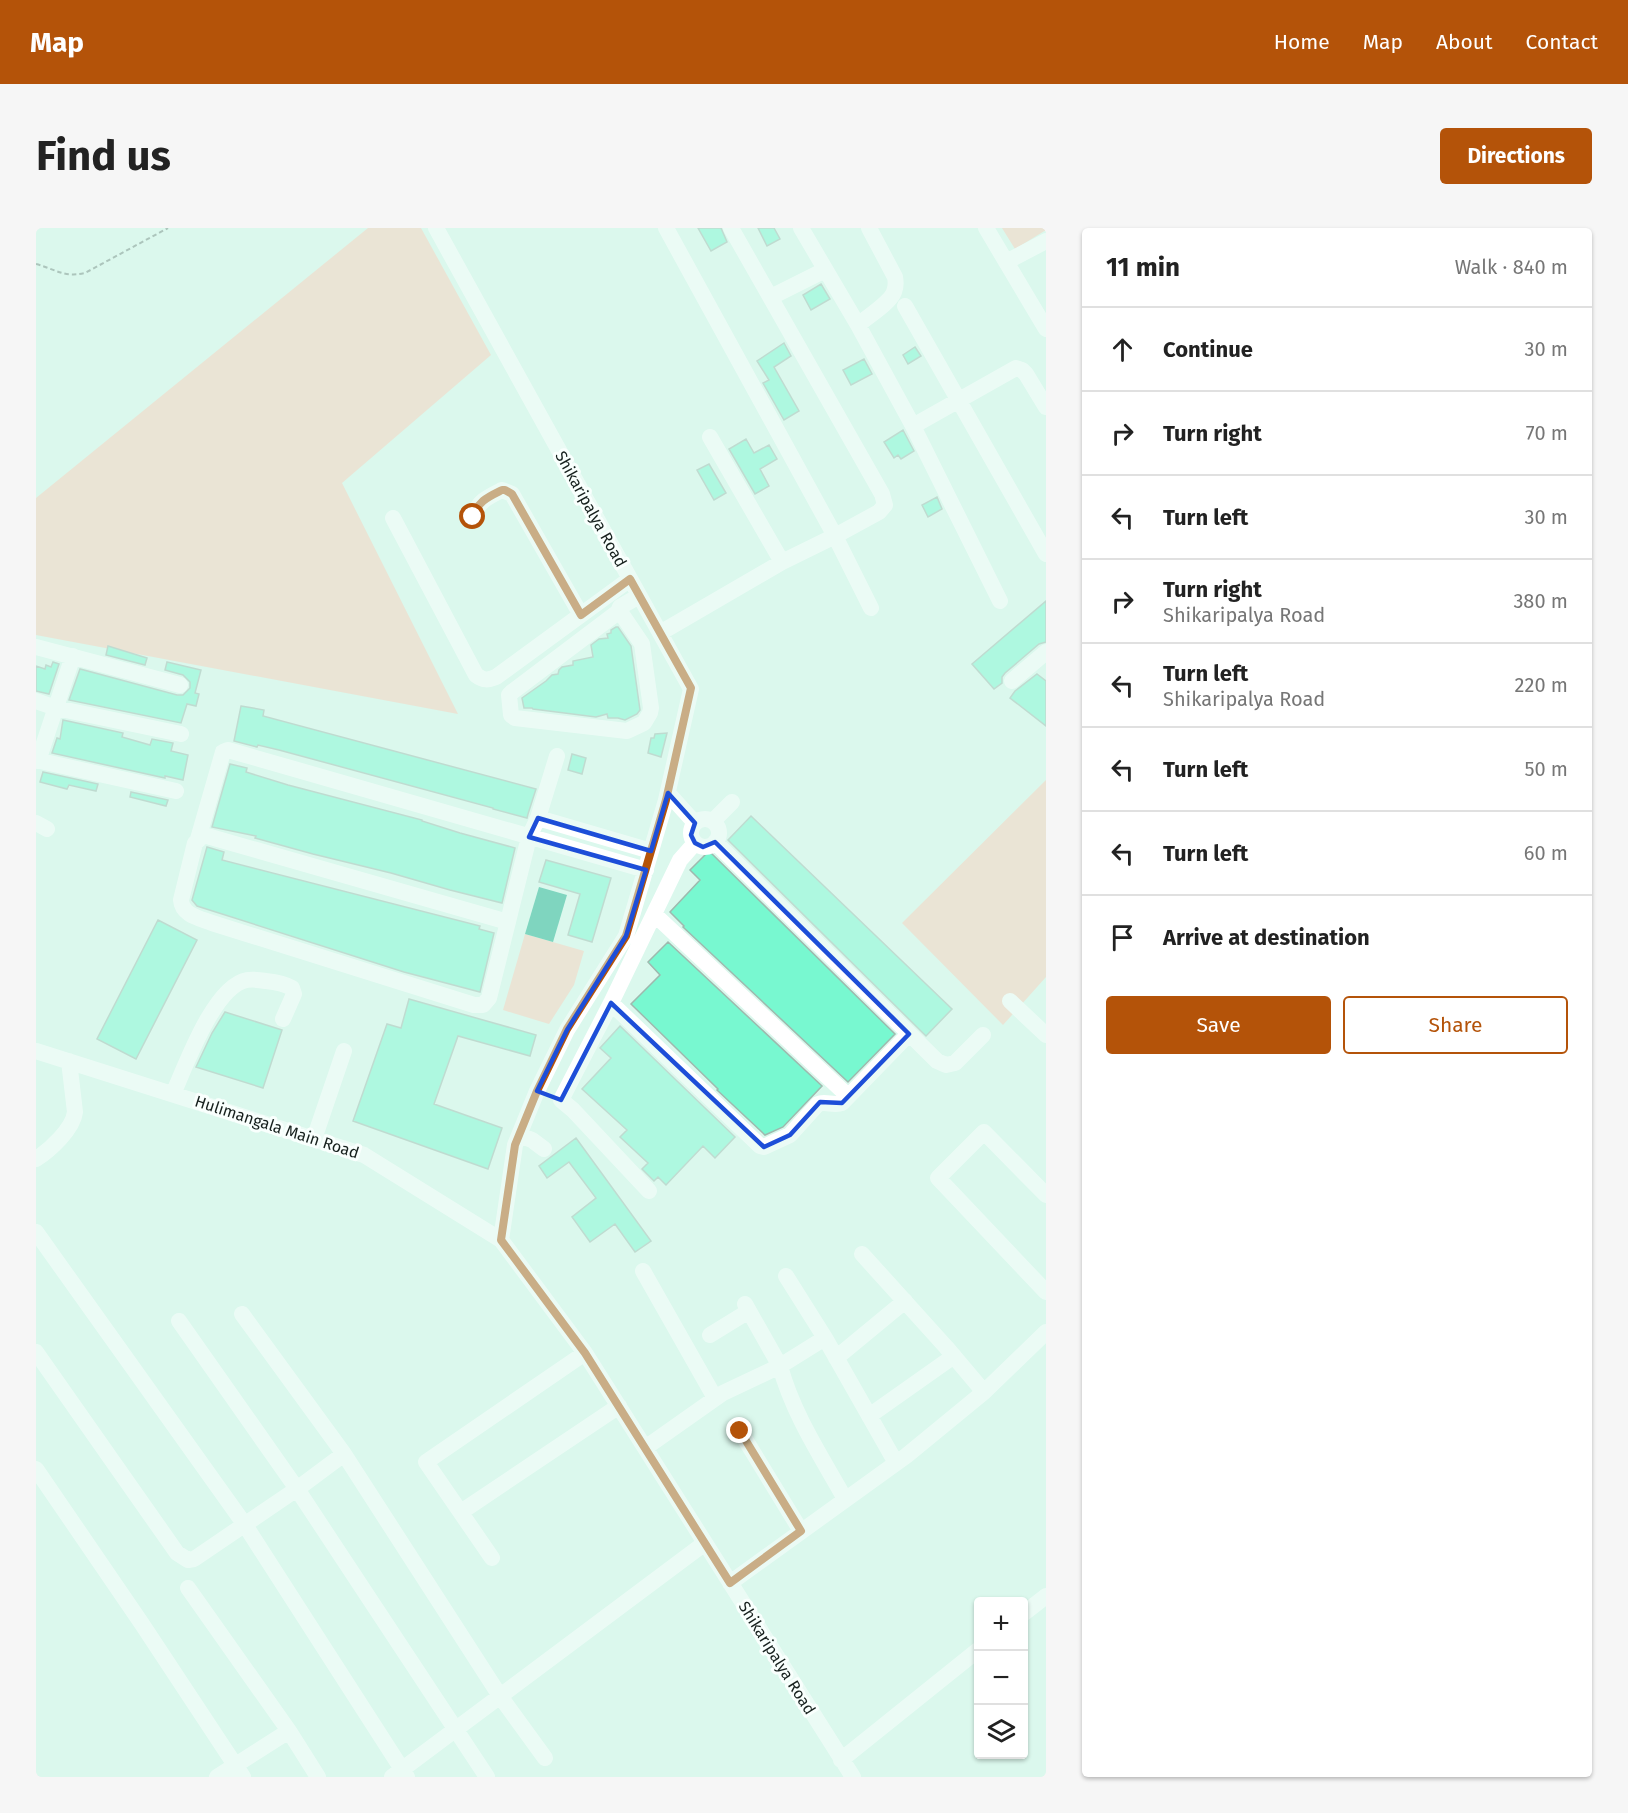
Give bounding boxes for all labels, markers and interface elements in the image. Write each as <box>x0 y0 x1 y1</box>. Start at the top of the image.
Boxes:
text: Map <box>30 26 84 59</box>
text: Home <box>1274 29 1330 55</box>
text: Map <box>1363 29 1403 55</box>
text: About <box>1436 29 1493 55</box>
text: Contact <box>1526 29 1598 55</box>
button: Directions <box>1440 128 1592 184</box>
text: Find us <box>36 131 171 181</box>
text: 11 min <box>1106 252 1180 283</box>
text: Walk · 840 m <box>1455 255 1568 279</box>
icon: ahead <box>1106 333 1139 366</box>
text: Continue <box>1163 336 1253 363</box>
text: 30 m <box>1524 337 1568 361</box>
icon: right <box>1106 417 1139 450</box>
text: Turn right <box>1163 420 1262 447</box>
text: 70 m <box>1526 421 1568 445</box>
street label: Shikaripalya Road <box>551 448 631 570</box>
icon: left <box>1106 501 1139 534</box>
route start <box>459 503 485 529</box>
text: Turn left <box>1163 504 1248 531</box>
text: 30 m <box>1524 505 1568 529</box>
text: Turn right <box>1163 576 1262 603</box>
icon: right <box>1106 585 1139 618</box>
text: 380 m <box>1513 589 1568 613</box>
text: Shikaripalya Road <box>1163 603 1325 627</box>
text: Turn left <box>1163 660 1248 687</box>
icon: left <box>1106 669 1139 702</box>
text: 220 m <box>1515 673 1568 697</box>
text: Shikaripalya Road <box>1163 687 1325 711</box>
icon: left <box>1106 753 1139 786</box>
text: Turn left <box>1163 756 1248 783</box>
text: 50 m <box>1524 757 1568 781</box>
icon: left <box>1106 837 1139 870</box>
text: Turn left <box>1163 840 1248 867</box>
text: 60 m <box>1524 841 1568 865</box>
icon: arrive <box>1106 921 1139 954</box>
text: Arrive at destination <box>1163 924 1370 951</box>
button: Save <box>1106 996 1331 1054</box>
button: Share <box>1343 996 1568 1054</box>
street label: Hulimangala Main Road <box>193 1091 361 1163</box>
route end <box>726 1417 752 1443</box>
map controls <box>974 1597 1028 1759</box>
button: + <box>974 1597 1028 1651</box>
street label: Shikaripalya Road <box>735 1598 819 1718</box>
button: − <box>974 1651 1028 1705</box>
button: layers <box>974 1705 1028 1759</box>

